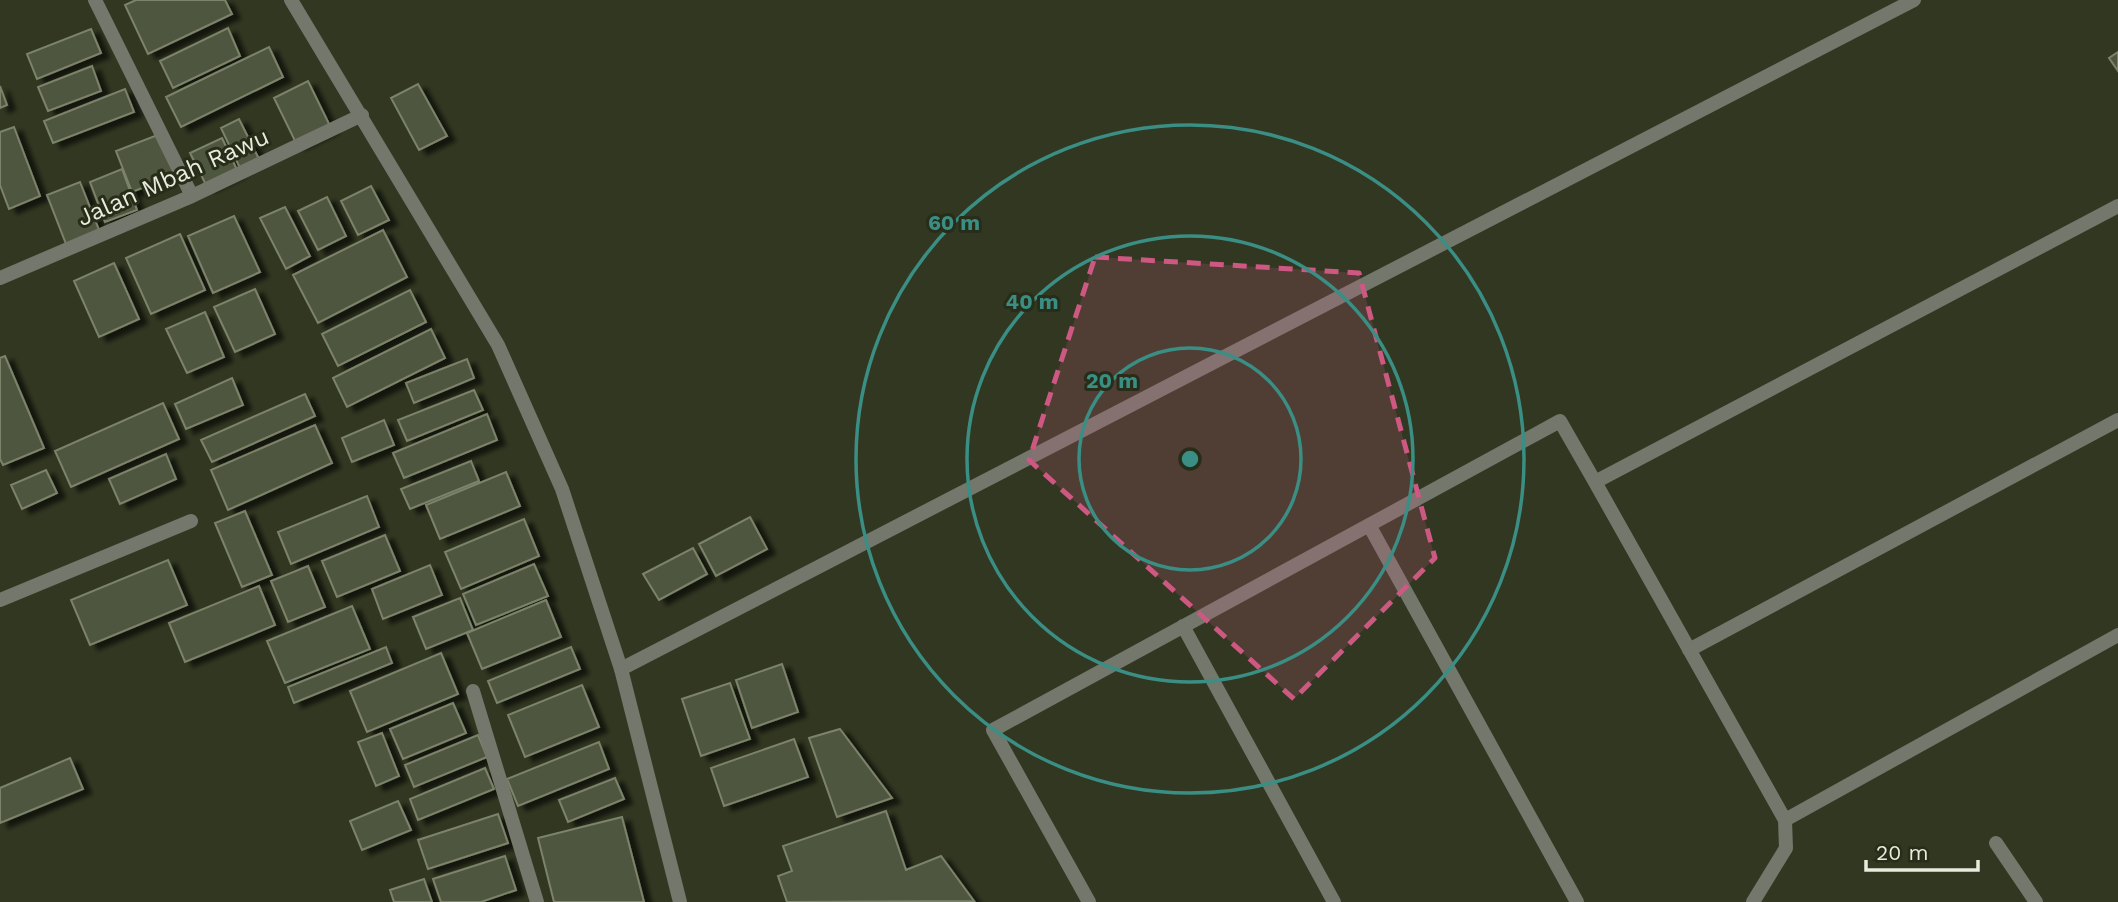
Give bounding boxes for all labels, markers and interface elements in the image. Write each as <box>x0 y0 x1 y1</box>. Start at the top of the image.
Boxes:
street label: Jalan Mbah Rawu <box>73 122 273 232</box>
text: 60 m <box>928 210 980 235</box>
text: 40 m <box>1006 289 1058 314</box>
text: 20 m <box>1086 368 1138 393</box>
centre of rings <box>1178 447 1202 471</box>
scale bar <box>1866 828 1978 872</box>
text: 20 m <box>1876 840 1928 865</box>

